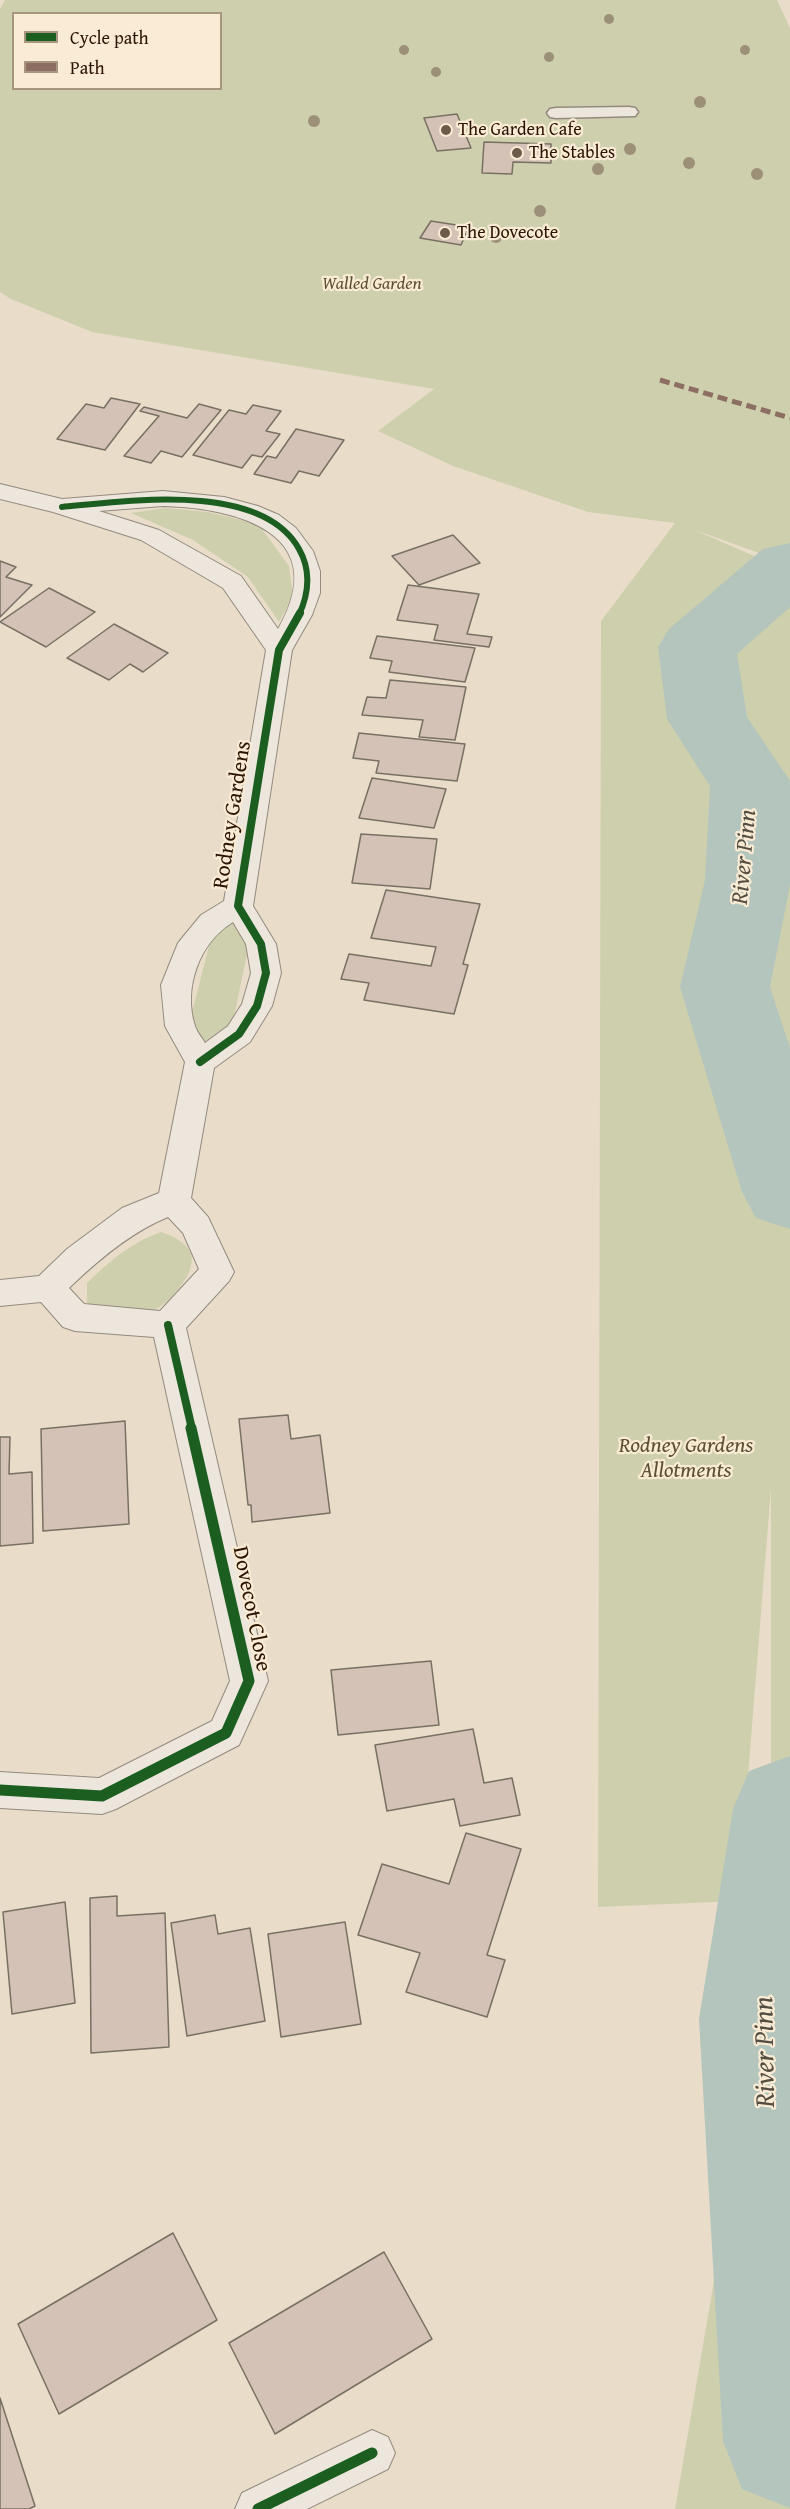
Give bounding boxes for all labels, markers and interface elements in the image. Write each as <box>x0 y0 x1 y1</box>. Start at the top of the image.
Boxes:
legend <box>12 12 222 90</box>
text: Cycle path <box>70 24 149 51</box>
text: Path <box>70 54 105 81</box>
place label: The Garden Cafe <box>458 119 582 141</box>
marker: The Garden Cafe <box>439 123 453 137</box>
place label: The Stables <box>529 142 615 164</box>
marker: The Stables <box>510 146 524 160</box>
place label: The Dovecote <box>457 222 558 244</box>
marker: The Dovecote <box>438 226 452 240</box>
park label: Walled Garden <box>322 273 422 295</box>
street label: Rodney Gardens <box>208 739 258 891</box>
water label: River Pinn <box>727 808 763 906</box>
park label: Rodney Gardens Allotments <box>619 1433 753 1484</box>
street label: Dovecot Close <box>226 1544 276 1674</box>
water label: River Pinn <box>748 1996 784 2108</box>

